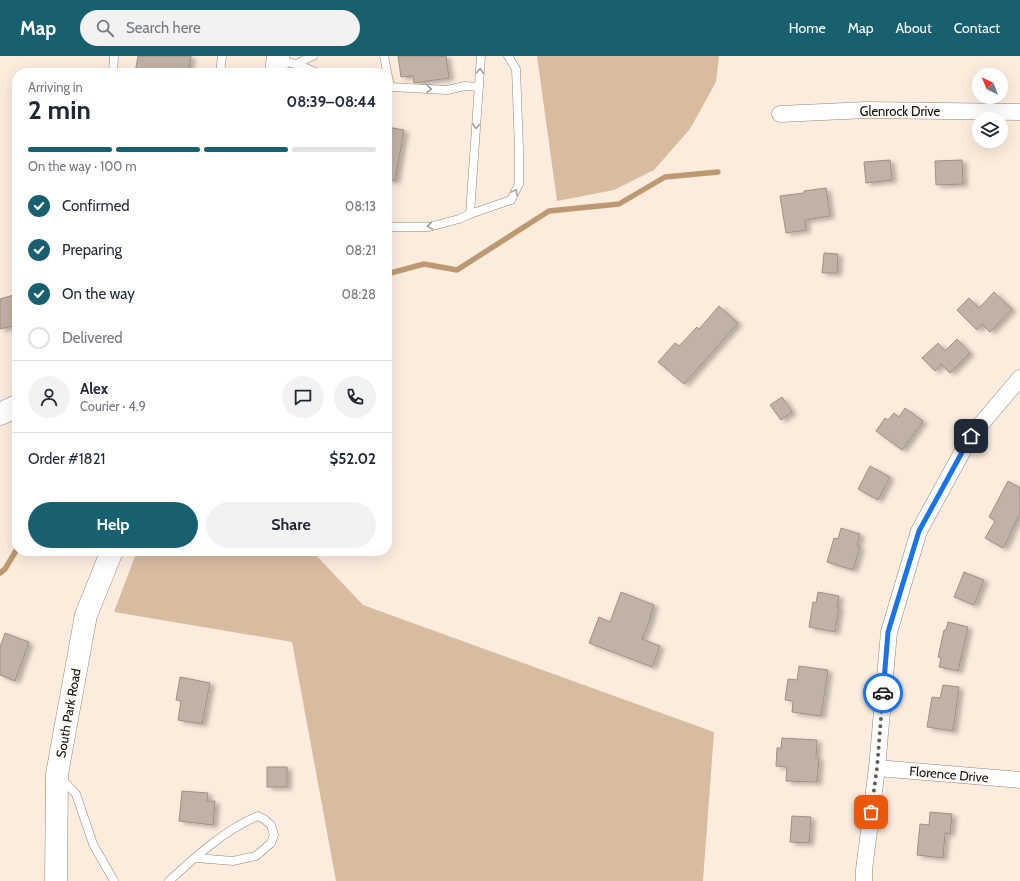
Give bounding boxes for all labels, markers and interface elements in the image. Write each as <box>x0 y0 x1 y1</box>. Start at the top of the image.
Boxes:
search box <box>80 10 360 46</box>
text: Map <box>20 17 56 40</box>
icon: search <box>94 17 116 39</box>
text: Search here <box>126 19 201 37</box>
text: Home <box>789 19 826 37</box>
text: Map <box>848 19 873 37</box>
text: About <box>895 19 932 37</box>
text: Contact <box>954 19 1000 37</box>
one-way arrow <box>476 68 484 74</box>
north arrow <box>972 68 1008 104</box>
map controls <box>972 68 1008 148</box>
text: Arriving in <box>28 79 83 95</box>
one-way arrow <box>426 85 432 93</box>
text: 08:39–08:44 <box>287 93 376 111</box>
text: 2 min <box>28 94 91 126</box>
street label: Glenrock Drive <box>860 103 941 119</box>
button: layers <box>972 112 1008 148</box>
one-way arrow <box>472 123 481 129</box>
text: On the way · 100 m <box>28 158 137 174</box>
one-way arrow <box>511 189 518 196</box>
icon: check <box>28 195 50 217</box>
text: Confirmed <box>62 197 130 215</box>
text: 08:13 <box>345 198 376 214</box>
one-way arrow <box>427 221 433 230</box>
icon: check <box>28 239 50 261</box>
text: Preparing <box>62 241 122 259</box>
text: 08:21 <box>345 242 376 258</box>
icon: check <box>28 283 50 305</box>
text: On the way <box>62 285 135 303</box>
text: 08:28 <box>342 286 376 302</box>
text: Delivered <box>62 329 123 347</box>
button: person <box>28 376 70 418</box>
button: chat <box>282 376 324 418</box>
button: phone <box>334 376 376 418</box>
text: Alex <box>80 380 108 398</box>
text: Courier · 4.9 <box>80 398 146 414</box>
pin <box>954 419 988 453</box>
icon: home <box>960 425 982 447</box>
text: Order #1821 <box>28 450 105 468</box>
text: $52.02 <box>330 450 376 468</box>
button: Help <box>28 502 198 548</box>
button: Share <box>206 502 376 548</box>
street label: South Park Road <box>52 667 84 759</box>
courier <box>863 673 903 713</box>
icon: car <box>872 682 894 704</box>
street label: Florence Drive <box>909 763 990 785</box>
pin <box>854 795 888 829</box>
icon: bag <box>860 801 882 823</box>

